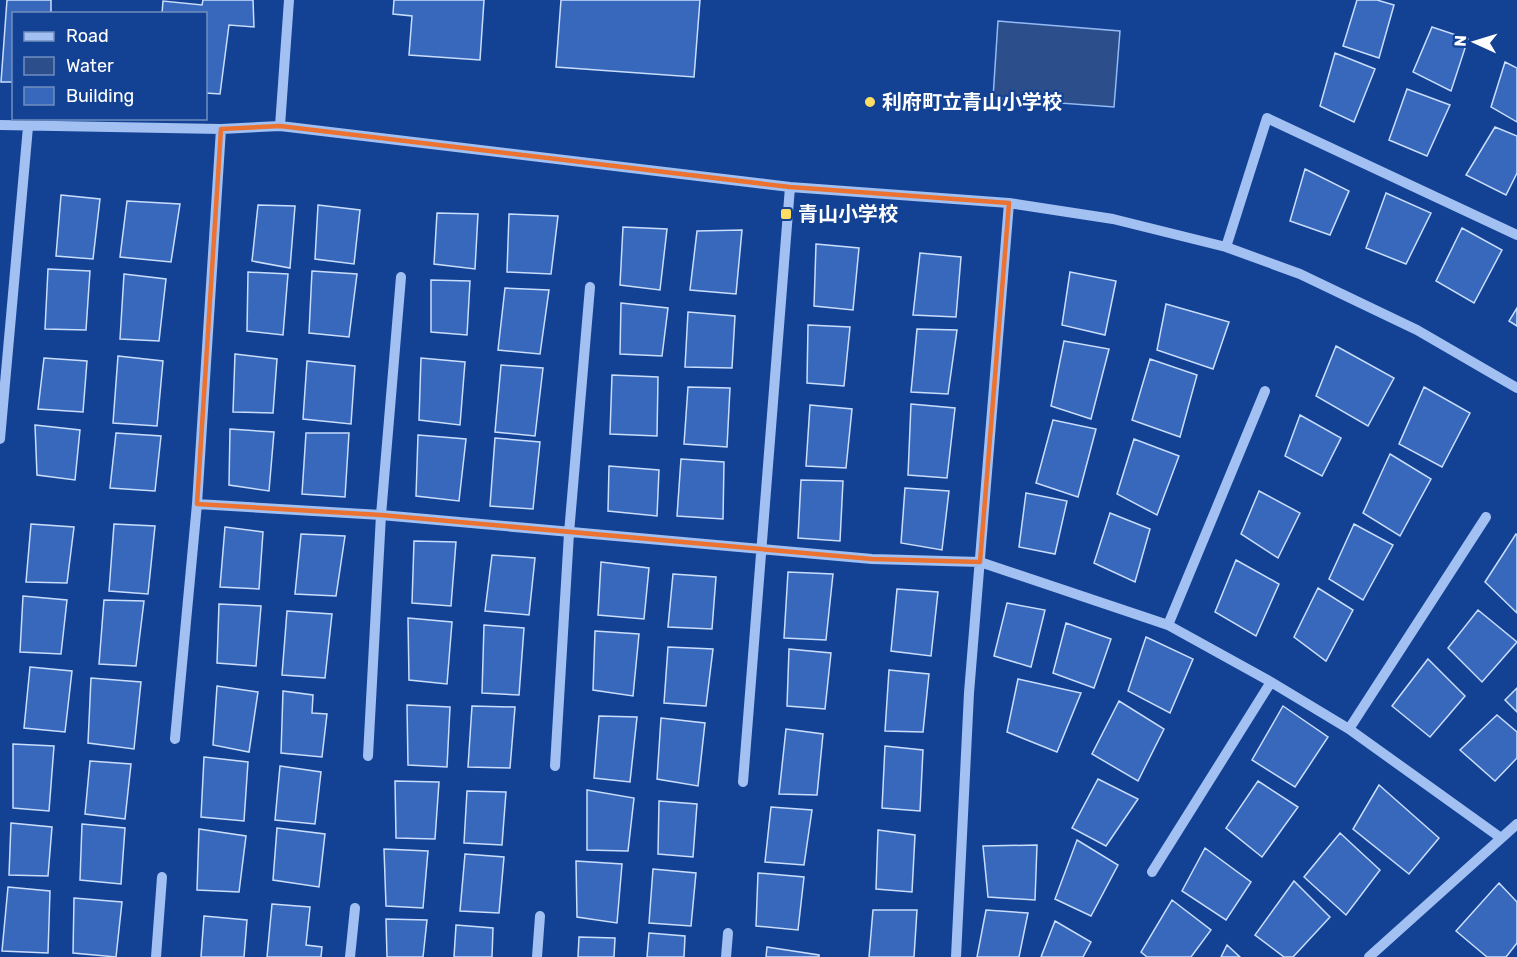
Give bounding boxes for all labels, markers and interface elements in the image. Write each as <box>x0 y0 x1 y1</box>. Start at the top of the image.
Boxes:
legend <box>12 12 207 120</box>
north arrow <box>1445 12 1505 72</box>
text: Road <box>66 25 109 47</box>
text: N <box>1451 35 1470 47</box>
text: Water <box>66 55 114 77</box>
text: Building <box>66 85 134 107</box>
place label: 利府町立青山小学校 <box>882 90 1062 114</box>
marker: 利府町立青山小学校 <box>863 95 877 109</box>
place label: 青山小学校 <box>798 202 898 226</box>
marker: 青山小学校 <box>779 207 793 221</box>

